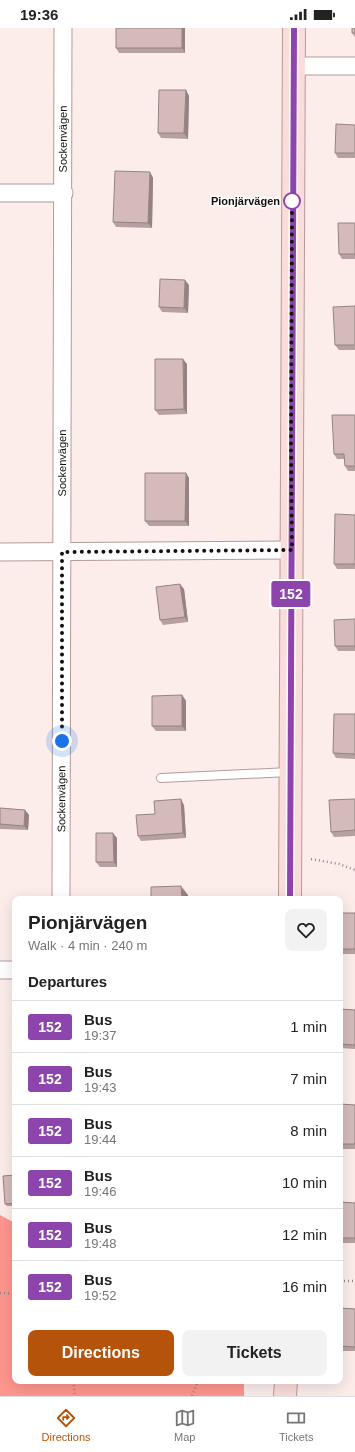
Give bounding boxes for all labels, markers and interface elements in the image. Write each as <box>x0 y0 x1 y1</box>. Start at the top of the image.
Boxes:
text: 19:36 <box>20 6 58 23</box>
street label: Sockenvägen <box>57 106 69 172</box>
marker: Pionjärvägen <box>283 192 301 210</box>
place label: Pionjärvägen <box>211 195 280 207</box>
street label: Sockenvägen <box>56 430 68 496</box>
line badge: 152 <box>268 581 314 607</box>
text: 152 <box>279 586 303 602</box>
your location <box>52 731 72 751</box>
street label: Sockenvägen <box>55 766 67 832</box>
button: heart <box>285 909 327 951</box>
text: Pionjärvägen <box>28 912 147 933</box>
text: Walk · 4 min · 240 m <box>28 938 147 953</box>
text: Departures <box>28 973 107 990</box>
text: Bus <box>84 1011 112 1028</box>
text: 1 min <box>290 1018 327 1035</box>
text: 152 <box>38 1019 62 1035</box>
text: 19:37 <box>84 1028 117 1043</box>
text: Bus <box>84 1063 112 1080</box>
text: 7 min <box>290 1070 327 1087</box>
text: 152 <box>38 1071 62 1087</box>
text: 19:43 <box>84 1080 117 1095</box>
text: Bus <box>84 1115 112 1132</box>
text: 8 min <box>290 1122 327 1139</box>
text: 152 <box>38 1123 62 1139</box>
text: 19:44 <box>84 1132 117 1147</box>
text: Bus <box>84 1167 112 1184</box>
text: 10 min <box>282 1174 327 1191</box>
text: 152 <box>38 1175 62 1191</box>
text: 19:46 <box>84 1184 117 1199</box>
text: Bus <box>84 1219 112 1236</box>
text: 12 min <box>282 1226 327 1243</box>
text: 152 <box>38 1227 62 1243</box>
text: 19:48 <box>84 1236 117 1251</box>
text: Bus <box>84 1271 112 1288</box>
text: 16 min <box>282 1278 327 1295</box>
text: 152 <box>38 1279 62 1295</box>
text: 19:52 <box>84 1288 117 1303</box>
button: Directions <box>28 1330 174 1376</box>
button: Tickets <box>182 1330 327 1376</box>
tab: Directions <box>42 1407 91 1443</box>
tab: Map <box>174 1407 196 1443</box>
tab: Tickets <box>279 1407 313 1443</box>

